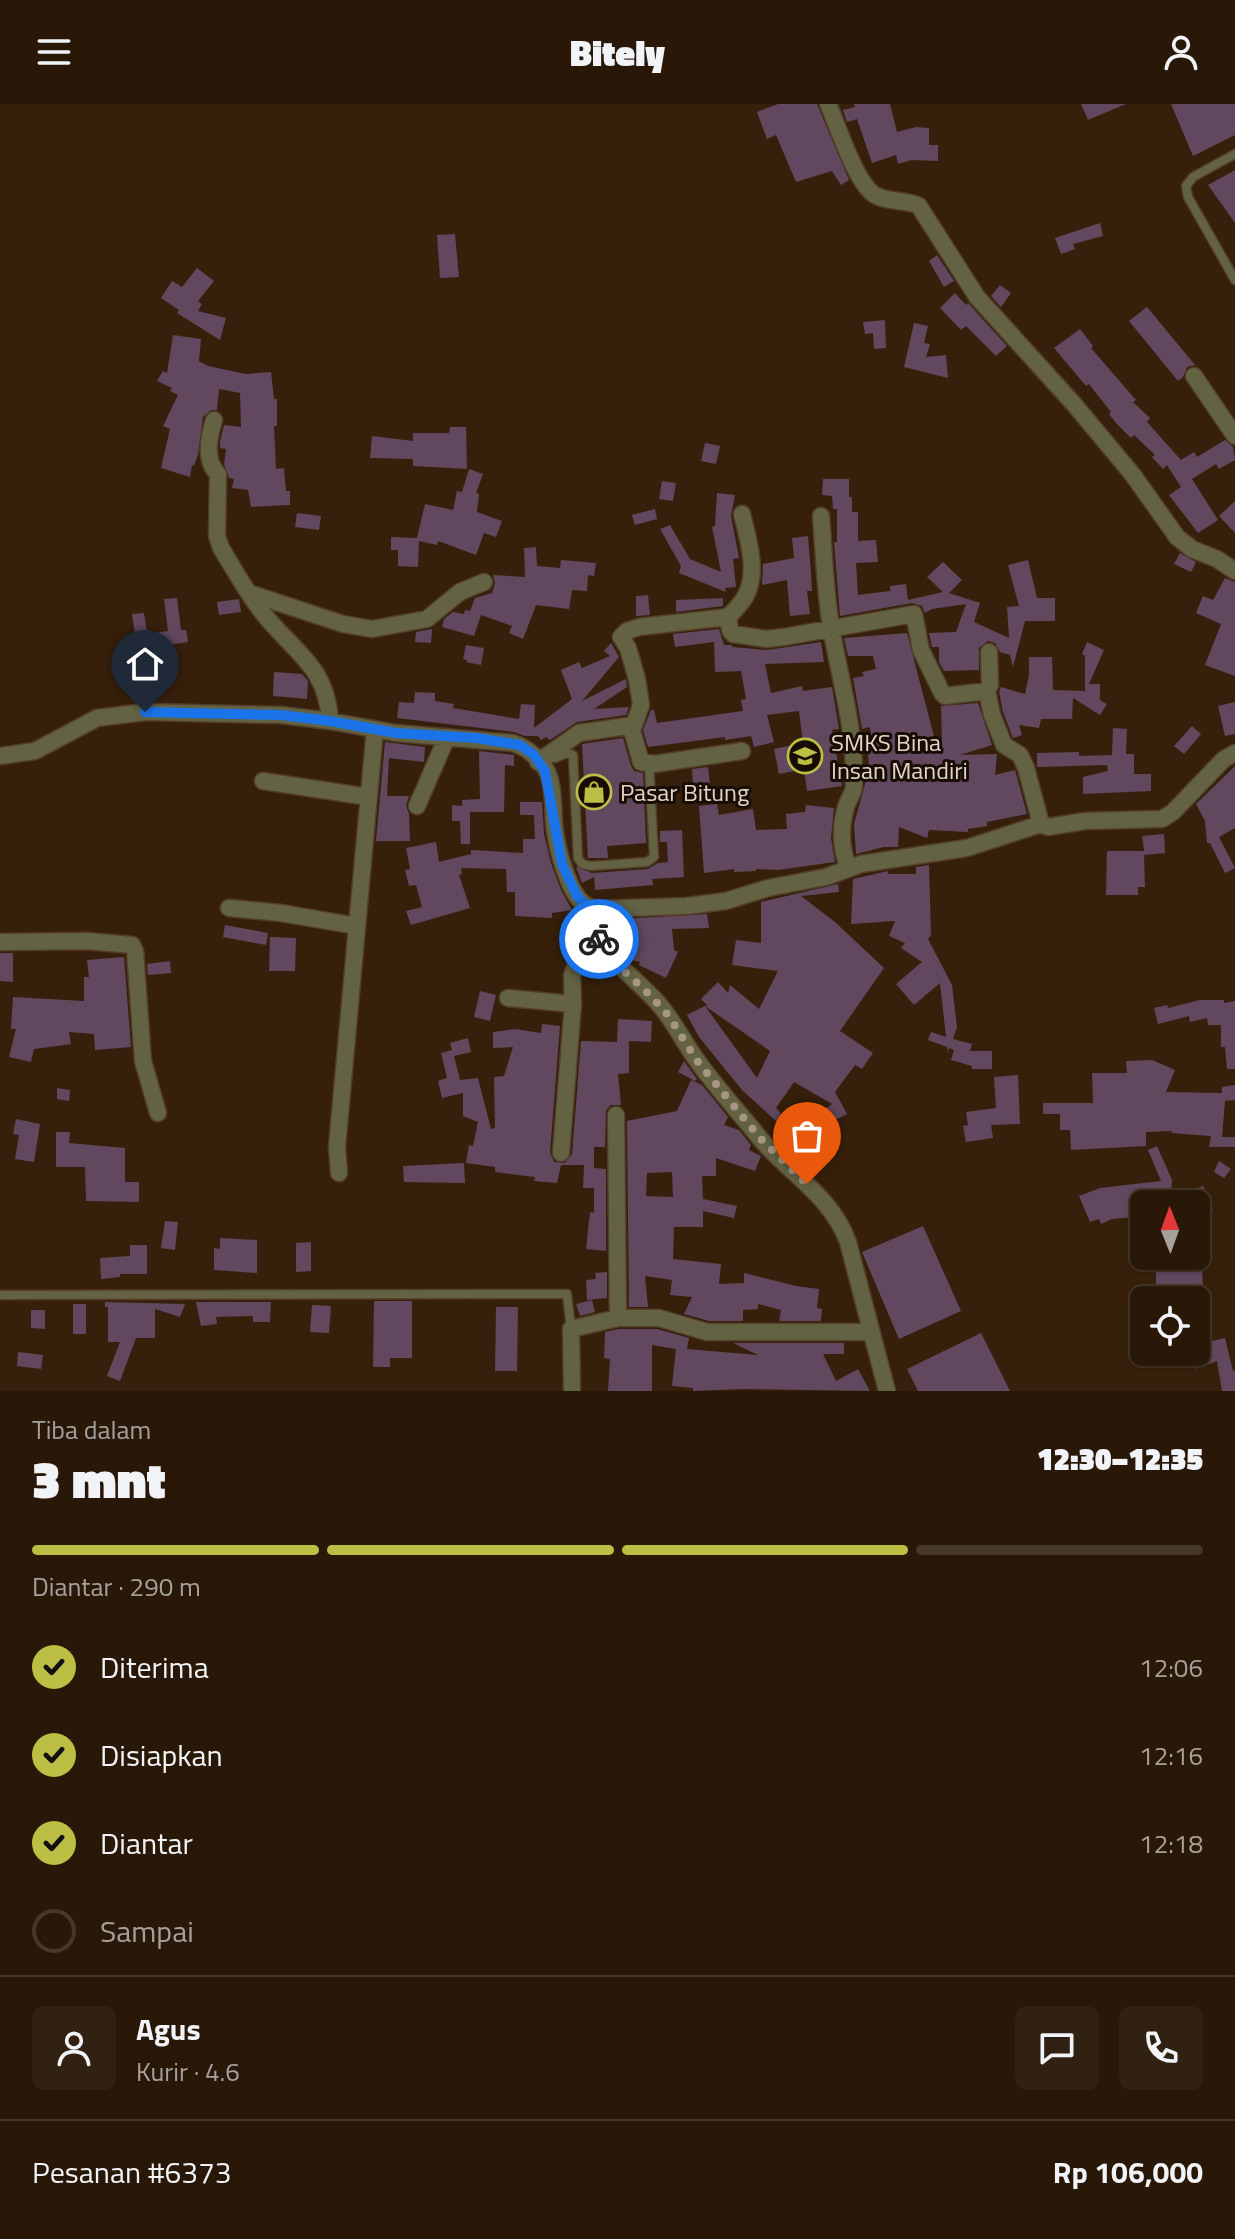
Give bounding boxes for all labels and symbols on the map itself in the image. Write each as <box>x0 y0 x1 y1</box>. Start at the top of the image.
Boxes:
pin <box>111 630 179 712</box>
place label: SMKS Bina Insan Mandiri <box>831 724 968 788</box>
school or university icon: SMKS Bina Insan Mandiri <box>786 737 824 775</box>
shop icon: Pasar Bitung <box>575 773 613 811</box>
place label: Pasar Bitung <box>620 774 749 810</box>
courier <box>559 899 639 979</box>
pin <box>773 1102 841 1184</box>
north arrow <box>1130 1190 1210 1270</box>

